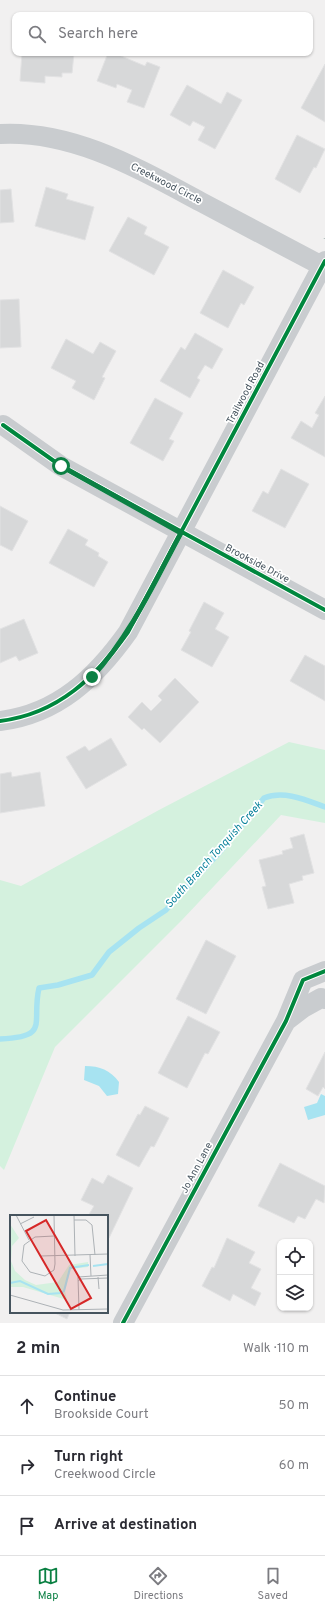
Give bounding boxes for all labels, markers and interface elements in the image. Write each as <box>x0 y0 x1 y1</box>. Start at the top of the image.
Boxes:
search box <box>12 12 313 56</box>
icon: search <box>26 23 48 45</box>
text: Search here <box>58 25 138 44</box>
street label: Creekwood Circle <box>128 160 204 208</box>
street label: Trailwood Road <box>224 360 268 426</box>
route start <box>52 457 70 475</box>
street label: Brookside Drive <box>223 542 291 586</box>
route end <box>83 668 101 686</box>
water label: South Branch Tonquish Creek <box>162 798 266 911</box>
street label: Jo Ann Lane <box>178 1140 216 1196</box>
inset map <box>10 1215 108 1313</box>
map controls <box>277 1239 313 1311</box>
button: locate <box>277 1239 313 1275</box>
button: layers <box>277 1275 313 1311</box>
text: 2 min <box>16 1338 60 1360</box>
text: Walk · 110 m <box>243 1341 309 1357</box>
text: Continue <box>54 1388 116 1407</box>
icon: ahead <box>16 1395 38 1417</box>
text: 50 m <box>279 1398 309 1414</box>
text: Brookside Court <box>54 1407 149 1423</box>
text: Turn right <box>54 1448 123 1467</box>
icon: right <box>16 1455 38 1477</box>
text: 60 m <box>279 1458 309 1474</box>
text: Creekwood Circle <box>54 1467 156 1483</box>
icon: arrive <box>16 1515 38 1537</box>
text: Arrive at destination <box>54 1516 197 1535</box>
tab: Map <box>37 1565 59 1603</box>
tab: Directions <box>133 1565 183 1603</box>
tab: Saved <box>258 1565 288 1603</box>

